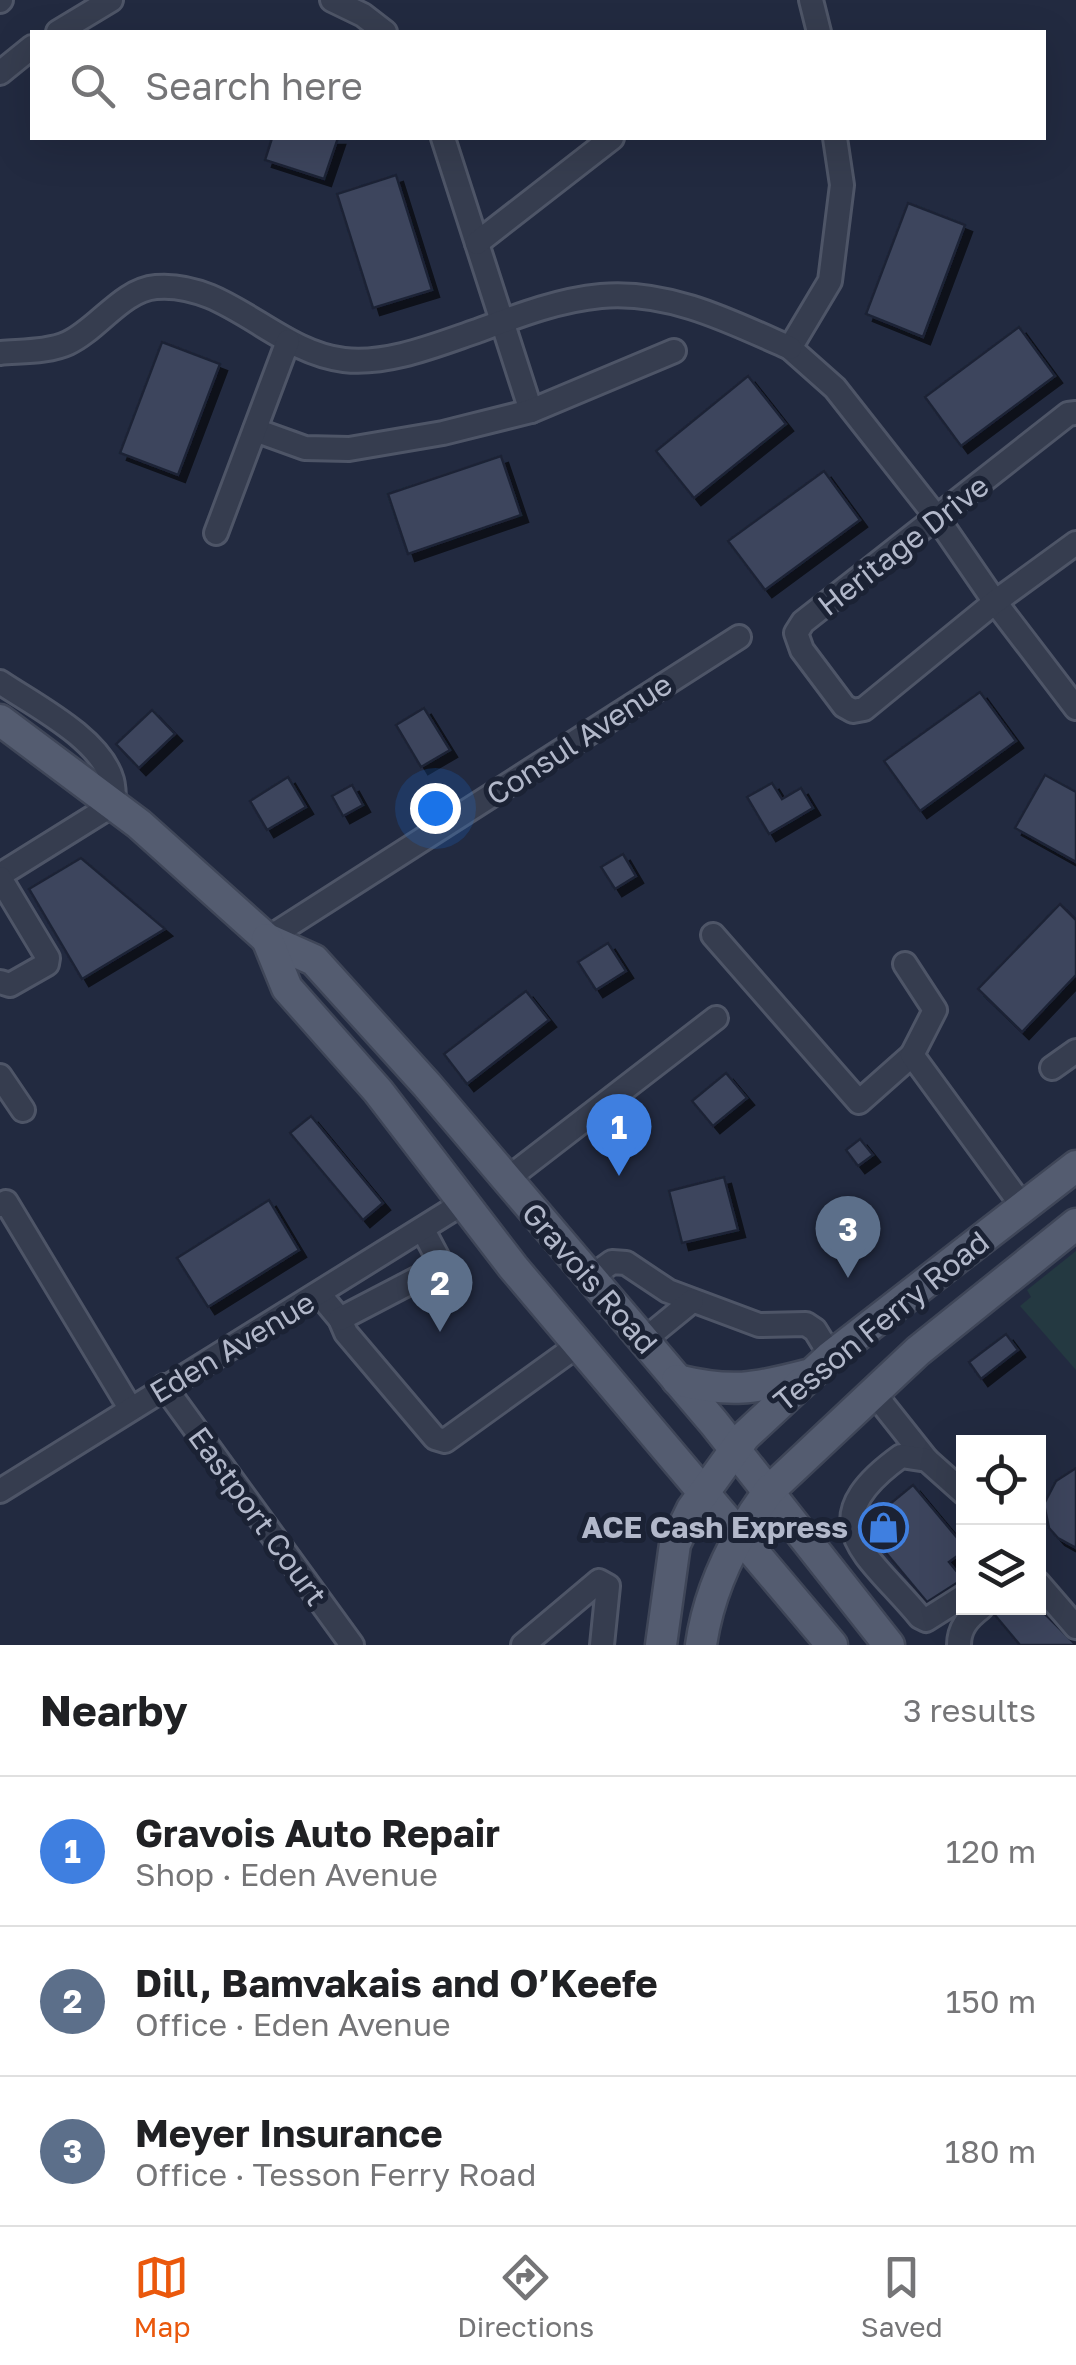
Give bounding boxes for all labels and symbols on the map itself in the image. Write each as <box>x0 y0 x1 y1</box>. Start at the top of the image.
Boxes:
street label: Heritage Drive <box>811 467 995 623</box>
street label: Consul Avenue <box>479 666 679 812</box>
your location <box>410 783 461 834</box>
pin: 1 <box>586 1094 652 1176</box>
street label: Gravois Road <box>515 1195 665 1361</box>
pin: 3 <box>816 1196 880 1278</box>
street label: Tesson Ferry Road <box>766 1223 996 1419</box>
pin: 2 <box>408 1250 472 1332</box>
street label: Eden Avenue <box>143 1284 321 1410</box>
street label: Eastport Court <box>181 1420 335 1612</box>
shop icon: ACE Cash Express <box>857 1501 909 1553</box>
place label: ACE Cash Express <box>582 1509 848 1545</box>

